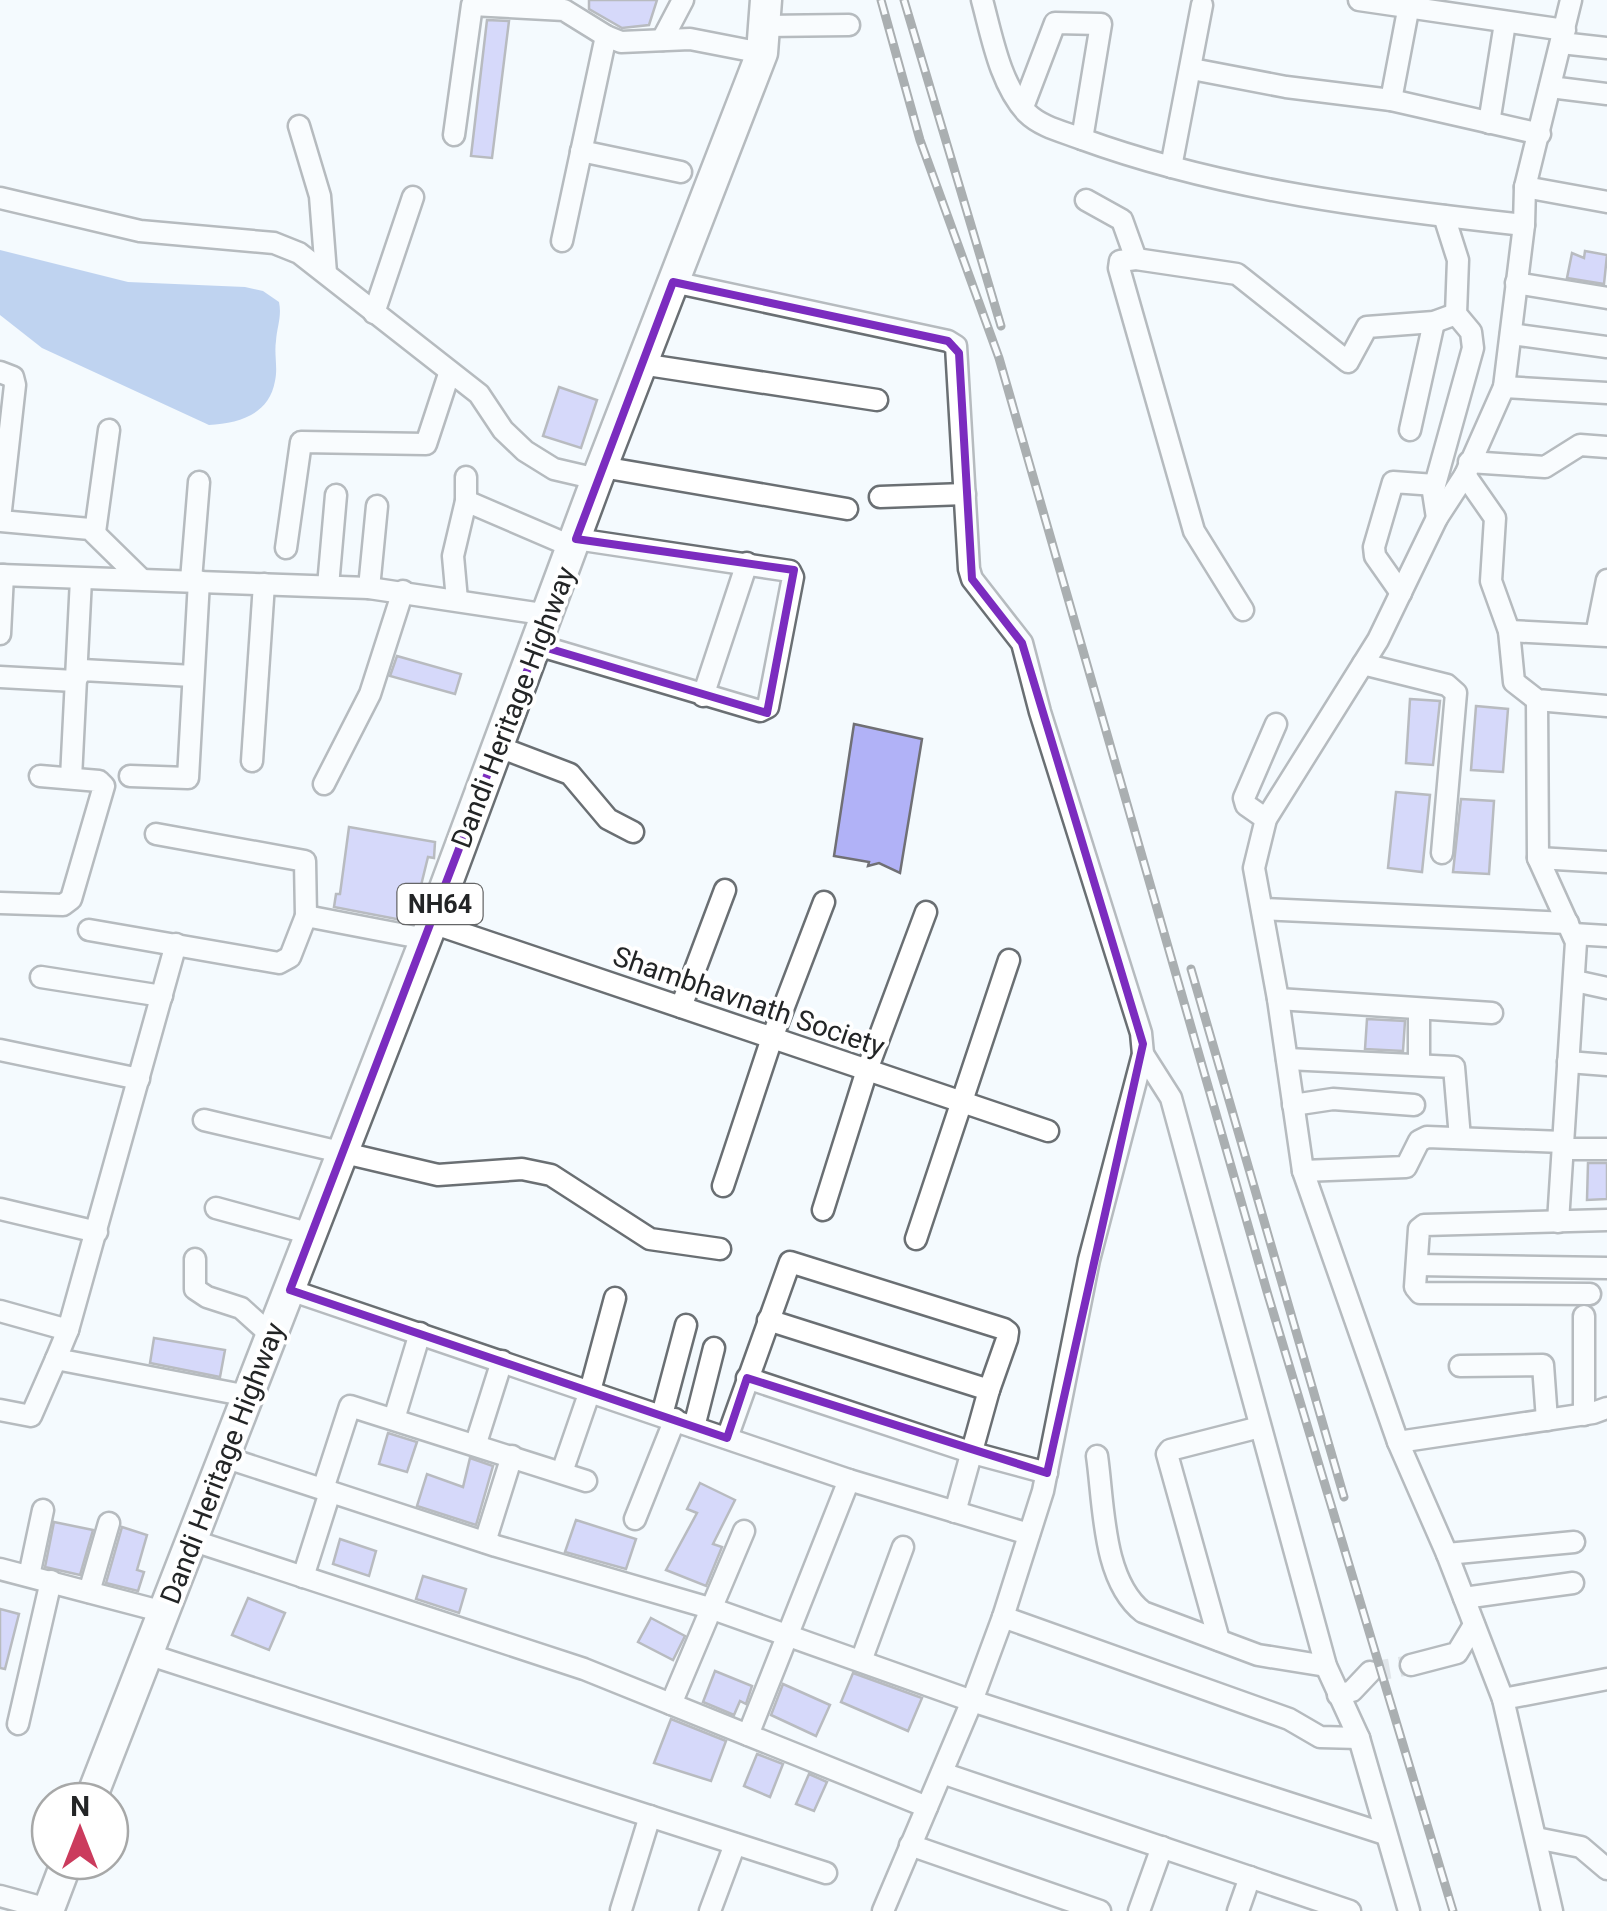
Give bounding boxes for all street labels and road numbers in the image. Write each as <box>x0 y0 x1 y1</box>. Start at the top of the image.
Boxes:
street label: Dandi Heritage Highway <box>445 562 582 853</box>
road number: NH64 <box>398 884 482 924</box>
street label: Shambhavnath Society <box>609 939 889 1063</box>
street label: Dandi Heritage Highway <box>154 1318 291 1609</box>

